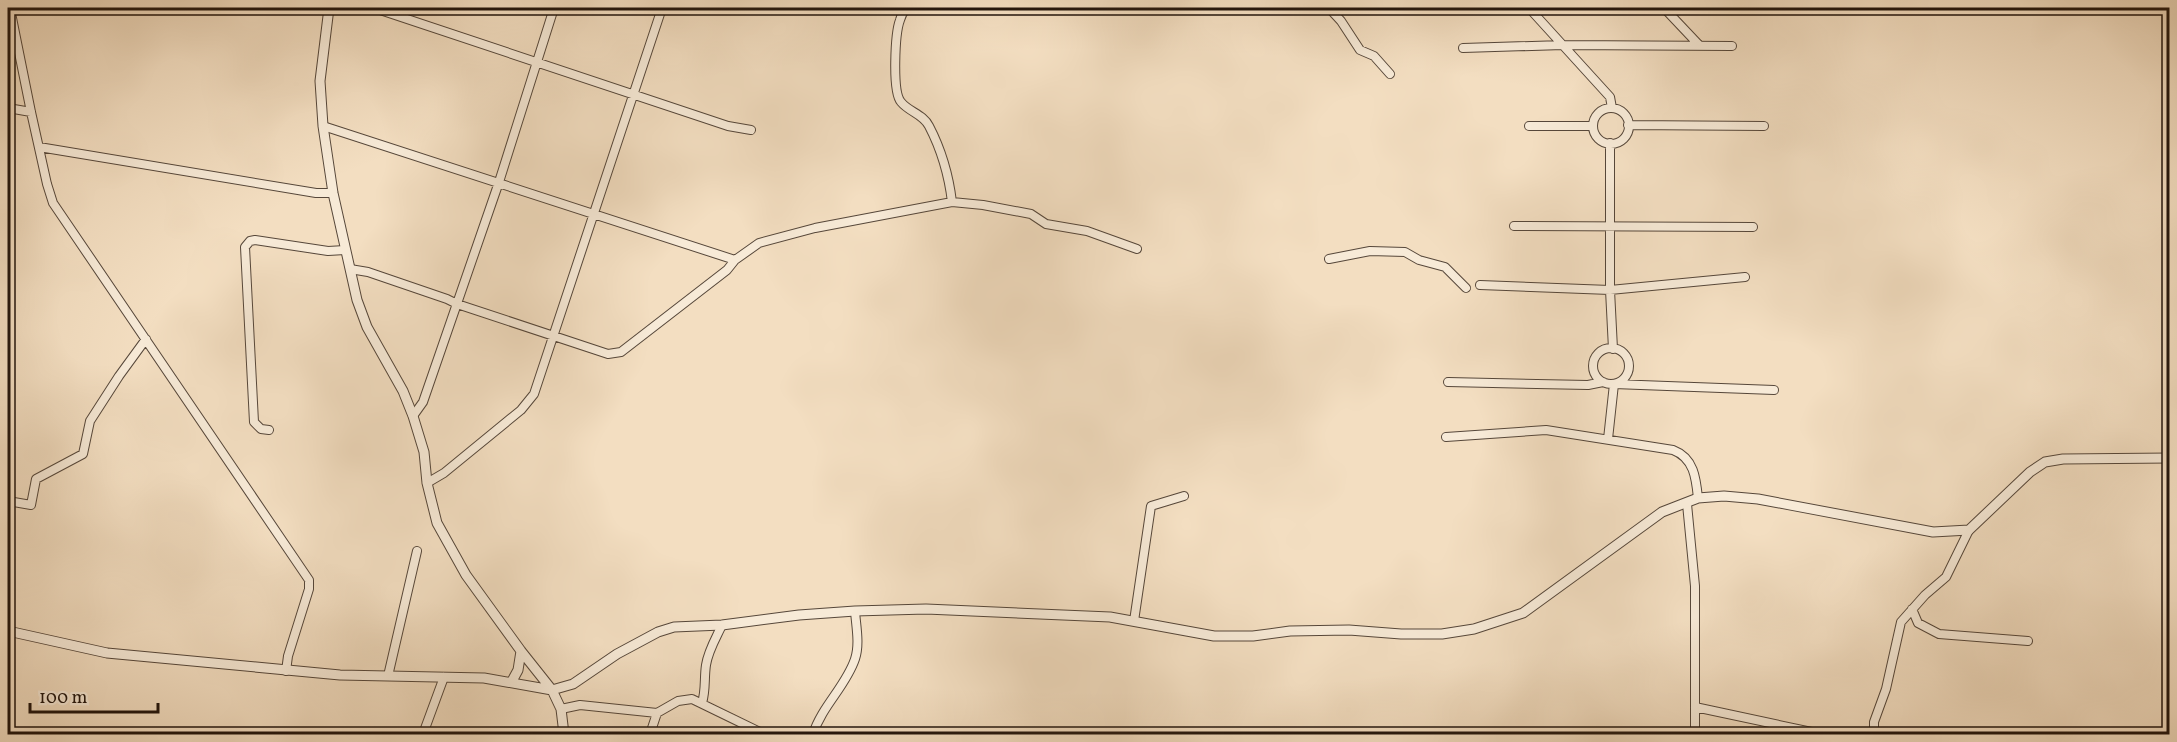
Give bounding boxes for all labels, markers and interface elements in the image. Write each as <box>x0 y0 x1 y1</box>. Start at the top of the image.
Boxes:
scale bar <box>30 676 158 714</box>
text: 100 m <box>39 686 88 711</box>

